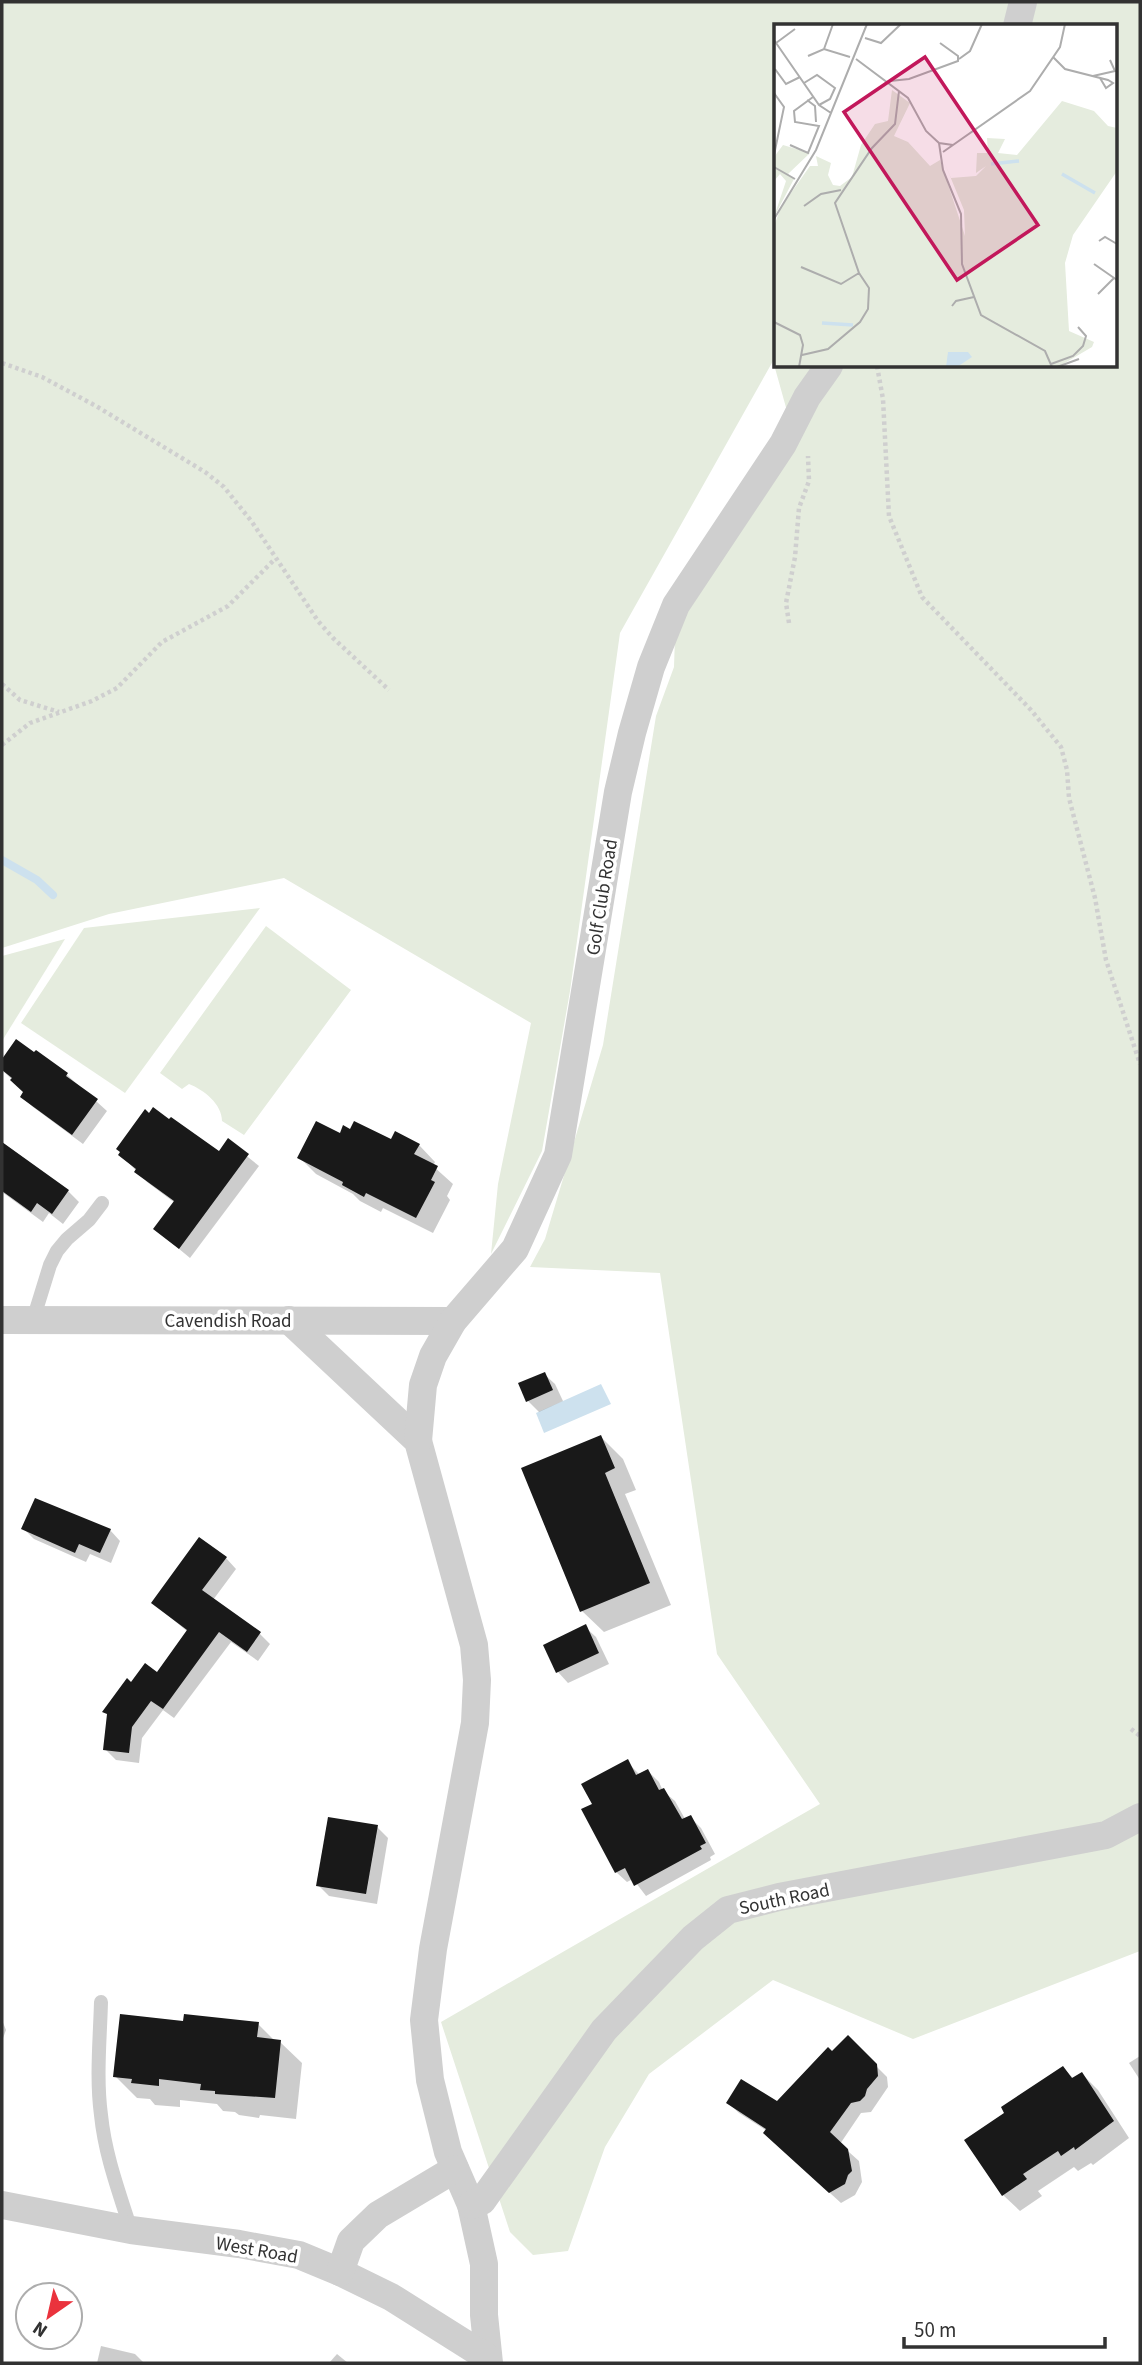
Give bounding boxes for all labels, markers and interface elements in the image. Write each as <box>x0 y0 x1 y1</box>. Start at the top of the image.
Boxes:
inset map <box>774 24 1118 368</box>
street label: Golf Club Road <box>580 837 625 957</box>
street label: Cavendish Road <box>164 1308 292 1335</box>
street label: South Road <box>736 1877 832 1922</box>
street label: West Road <box>214 2230 300 2271</box>
north arrow <box>14 2281 84 2351</box>
scale bar <box>904 2306 1105 2350</box>
text: N <box>28 2314 53 2344</box>
text: 50 m <box>914 2315 956 2345</box>

